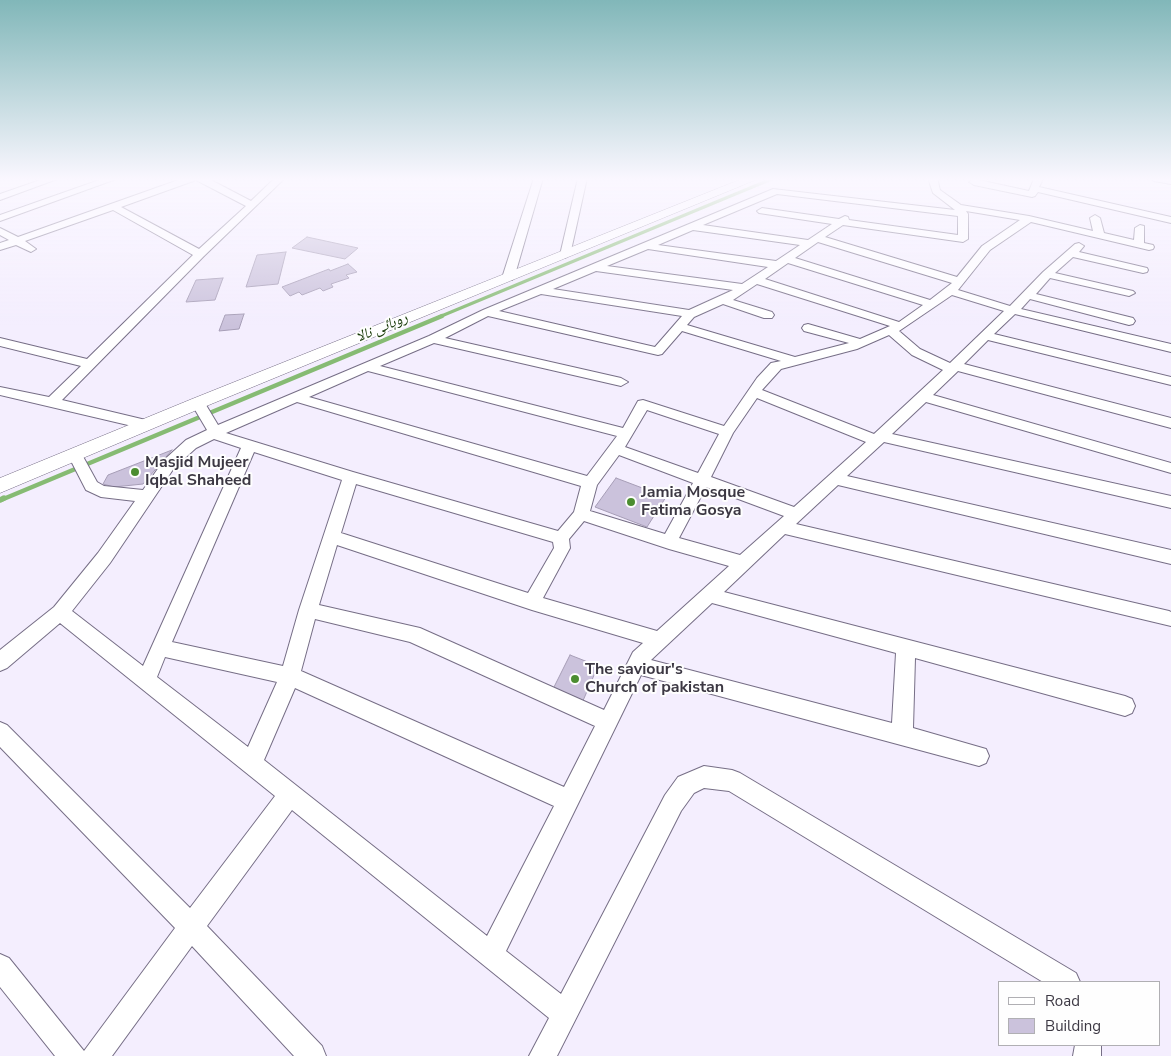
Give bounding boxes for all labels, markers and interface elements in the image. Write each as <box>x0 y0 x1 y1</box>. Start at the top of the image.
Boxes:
water label: روہائی نالا <box>353 309 411 347</box>
place label: Masjid Mujeer Iqbal Shaheed <box>145 453 251 491</box>
marker: Masjid Mujeer Iqbal Shaheed <box>129 466 141 478</box>
place label: Jamia Mosque Fatima Gosya <box>641 483 745 521</box>
marker: Jamia Mosque Fatima Gosya <box>625 496 637 508</box>
place label: The saviour's Church of pakistan <box>585 660 724 698</box>
marker: The saviour's Church of pakistan <box>569 673 581 685</box>
legend <box>998 981 1161 1046</box>
text: Road <box>1045 991 1080 1011</box>
text: Building <box>1045 1016 1101 1036</box>

